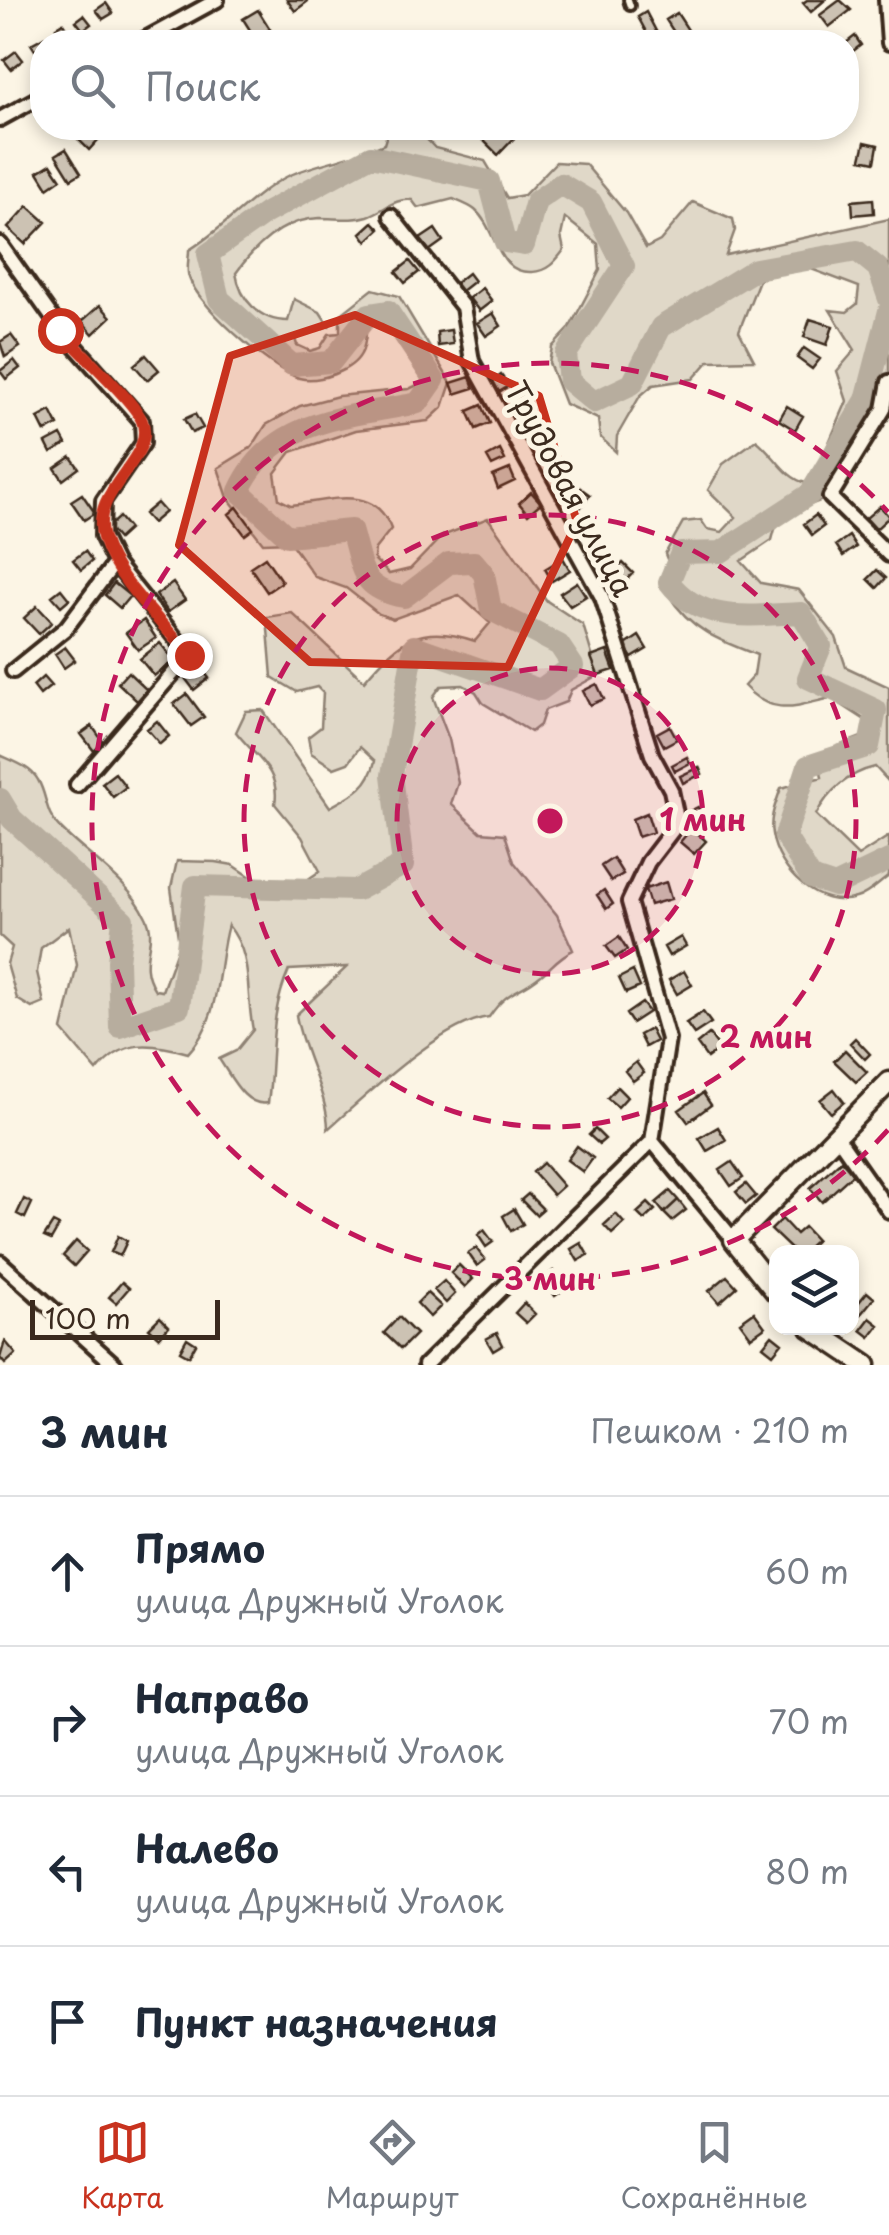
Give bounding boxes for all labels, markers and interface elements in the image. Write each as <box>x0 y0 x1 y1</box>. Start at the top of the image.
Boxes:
search box <box>30 30 859 140</box>
text: Поиск <box>145 57 260 114</box>
icon: search <box>65 58 120 113</box>
route start <box>38 308 84 354</box>
street label: Трудовая улица <box>495 372 647 604</box>
route end <box>167 633 213 679</box>
text: 1 мин <box>660 796 746 841</box>
centre of rings <box>532 803 568 839</box>
text: 2 мин <box>719 1013 813 1058</box>
map controls <box>769 1245 859 1335</box>
button: layers <box>769 1245 859 1335</box>
text: 3 мин <box>504 1255 596 1300</box>
scale bar <box>30 1295 220 1340</box>
text: 100 m <box>45 1296 131 1339</box>
text: 3 мин <box>40 1399 169 1462</box>
text: Пешком · 210 m <box>591 1406 849 1454</box>
text: Прямо <box>135 1519 265 1576</box>
icon: ahead <box>40 1544 95 1599</box>
text: 60 m <box>765 1547 849 1595</box>
text: улица Дружный Уголок <box>135 1576 503 1624</box>
text: Направо <box>135 1669 309 1726</box>
icon: right <box>40 1694 95 1749</box>
text: 70 m <box>769 1697 849 1745</box>
text: улица Дружный Уголок <box>135 1726 503 1774</box>
text: Налево <box>135 1819 279 1876</box>
icon: left <box>40 1844 95 1899</box>
text: 80 m <box>765 1847 849 1895</box>
text: улица Дружный Уголок <box>135 1876 503 1924</box>
text: Пункт назначения <box>135 1993 498 2050</box>
icon: arrive <box>40 1994 95 2049</box>
tab: Карта <box>81 2115 163 2218</box>
tab: Маршрут <box>326 2115 458 2218</box>
tab: Сохранённые <box>621 2115 808 2218</box>

